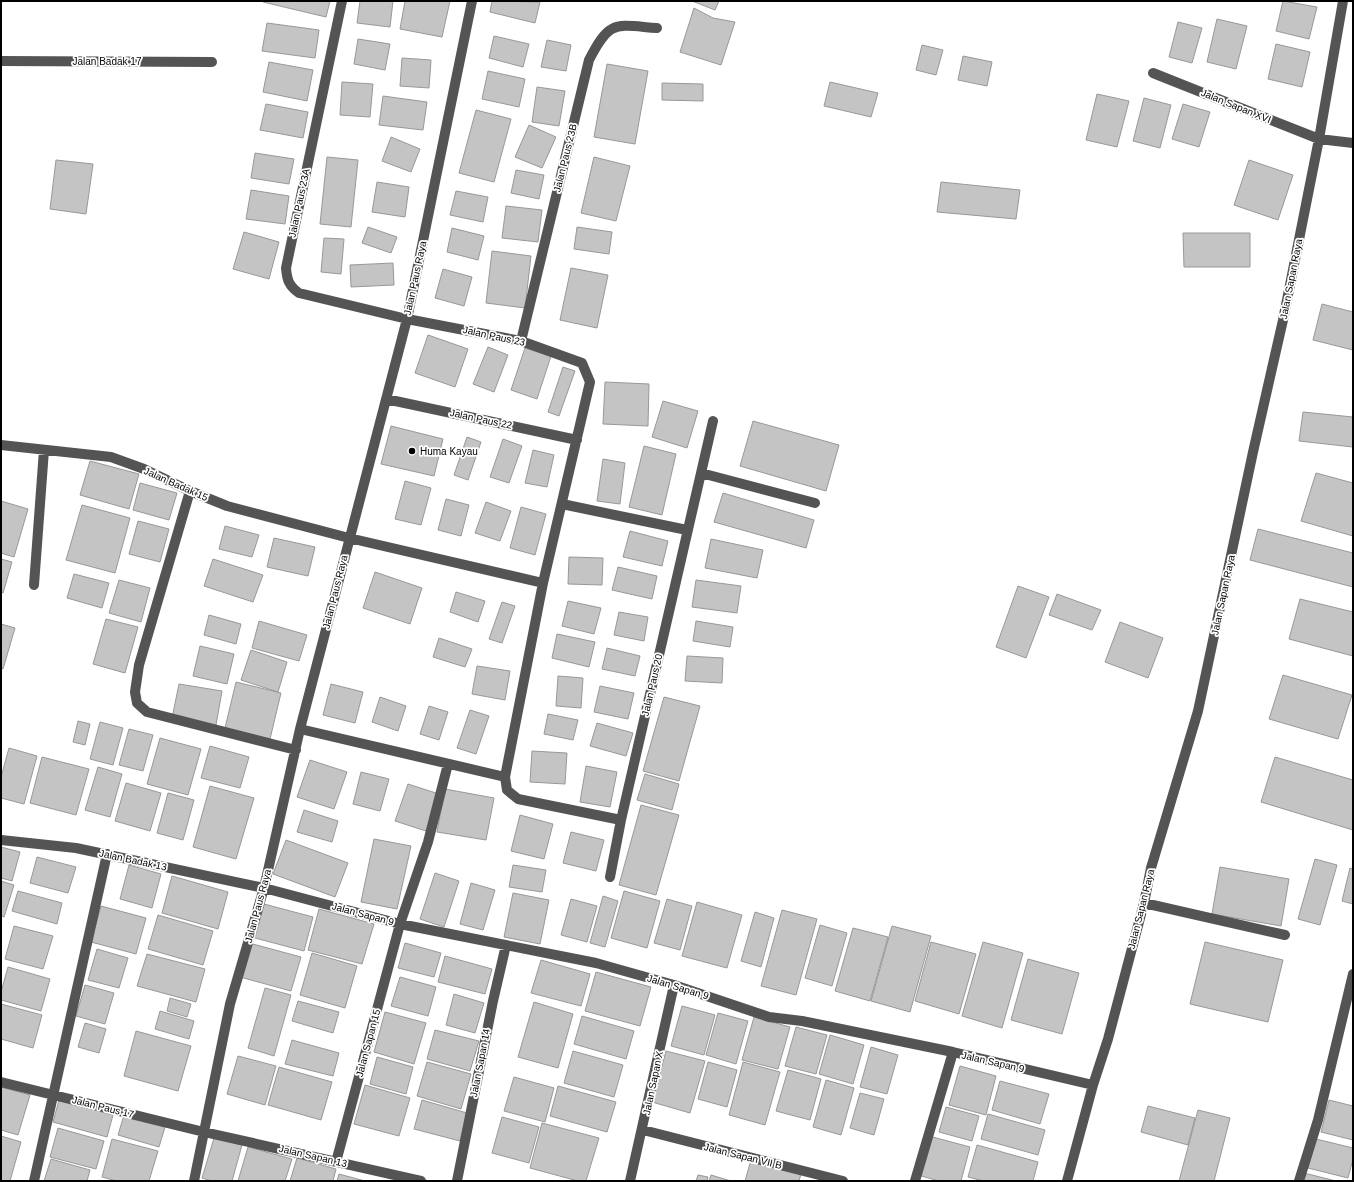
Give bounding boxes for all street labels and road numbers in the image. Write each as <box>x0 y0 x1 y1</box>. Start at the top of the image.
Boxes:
street label: Jalan Badak 17 <box>73 56 142 67</box>
street label: Jalan Sapan XVI <box>1199 87 1273 125</box>
street label: Jalan Paus 23B <box>551 122 579 193</box>
street label: Jalan Paus 23A <box>286 167 312 238</box>
street label: Jalan Sapan Raya <box>1278 237 1304 320</box>
street label: Jalan Paus Raya <box>402 239 428 316</box>
street label: Jalan Paus 23 <box>462 324 527 348</box>
street label: Jalan Paus 22 <box>449 407 514 431</box>
street label: Jalan Badak 15 <box>142 465 210 503</box>
street label: Jalan Sapan Raya <box>1209 553 1237 636</box>
street label: Jalan Paus Raya <box>321 554 350 630</box>
street label: Jalan Paus 20 <box>640 652 665 717</box>
street label: Jalan Badak 13 <box>98 847 168 873</box>
street label: Jalan Paus Raya <box>243 868 273 944</box>
street label: Jalan Sapan Raya <box>1126 868 1156 950</box>
street label: Jalan Sapan 9 <box>331 900 396 928</box>
street label: Jalan Sapan 9 <box>646 972 711 1002</box>
street label: Jalan Sapan 15 <box>354 1008 382 1078</box>
street label: Jalan Sapan 14 <box>468 1027 492 1098</box>
street label: Jalan Sapan 9 <box>961 1049 1026 1075</box>
street label: Jalan Sapan X <box>641 1050 665 1116</box>
street label: Jalan Paus 17 <box>71 1094 135 1120</box>
street label: Jalan Sapan VII B <box>703 1141 783 1171</box>
street label: Jalan Sapan 13 <box>278 1143 349 1169</box>

